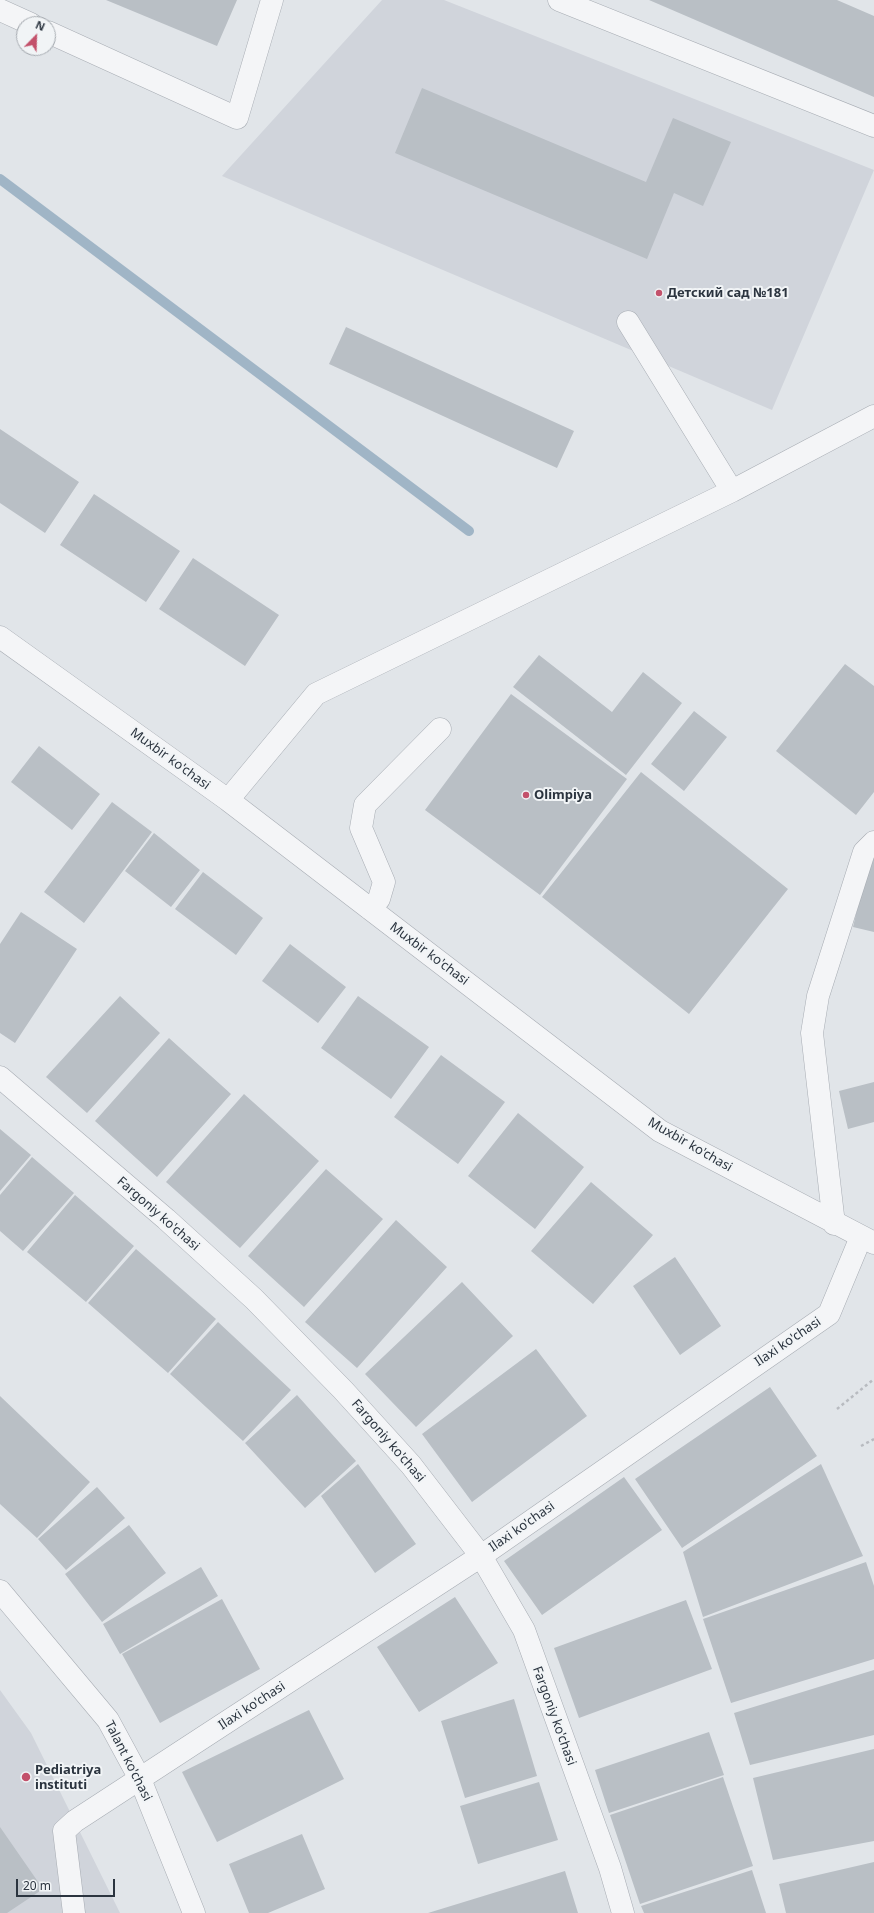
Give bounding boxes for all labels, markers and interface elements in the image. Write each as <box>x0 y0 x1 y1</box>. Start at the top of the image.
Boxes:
north arrow <box>16 16 56 56</box>
text: N <box>33 17 48 34</box>
place label: Детский сад №181 <box>667 285 789 301</box>
marker: Детский сад №181 <box>654 288 664 298</box>
street label: Muxbir ko'chasi <box>127 725 213 793</box>
place label: Olimpiya <box>534 787 592 803</box>
marker: Olimpiya <box>521 790 531 800</box>
street label: Muxbir ko'chasi <box>386 919 472 989</box>
street label: Muxbir ko'chasi <box>645 1115 735 1175</box>
street label: Fargoniy ko'chasi <box>113 1174 203 1254</box>
street label: Ilaxi ko'chasi <box>752 1314 824 1370</box>
street label: Fargoniy ko'chasi <box>348 1396 428 1486</box>
street label: Ilaxi ko'chasi <box>486 1499 558 1555</box>
street label: Fargoniy ko'chasi <box>529 1664 579 1768</box>
street label: Ilaxi ko'chasi <box>216 1679 288 1733</box>
street label: Talant ko'chasi <box>101 1718 155 1804</box>
place label: Pediatriya instituti <box>35 1762 101 1793</box>
marker: Pediatriya instituti <box>20 1771 32 1783</box>
scale bar <box>18 1871 117 1897</box>
text: 20 m <box>23 1877 51 1894</box>

